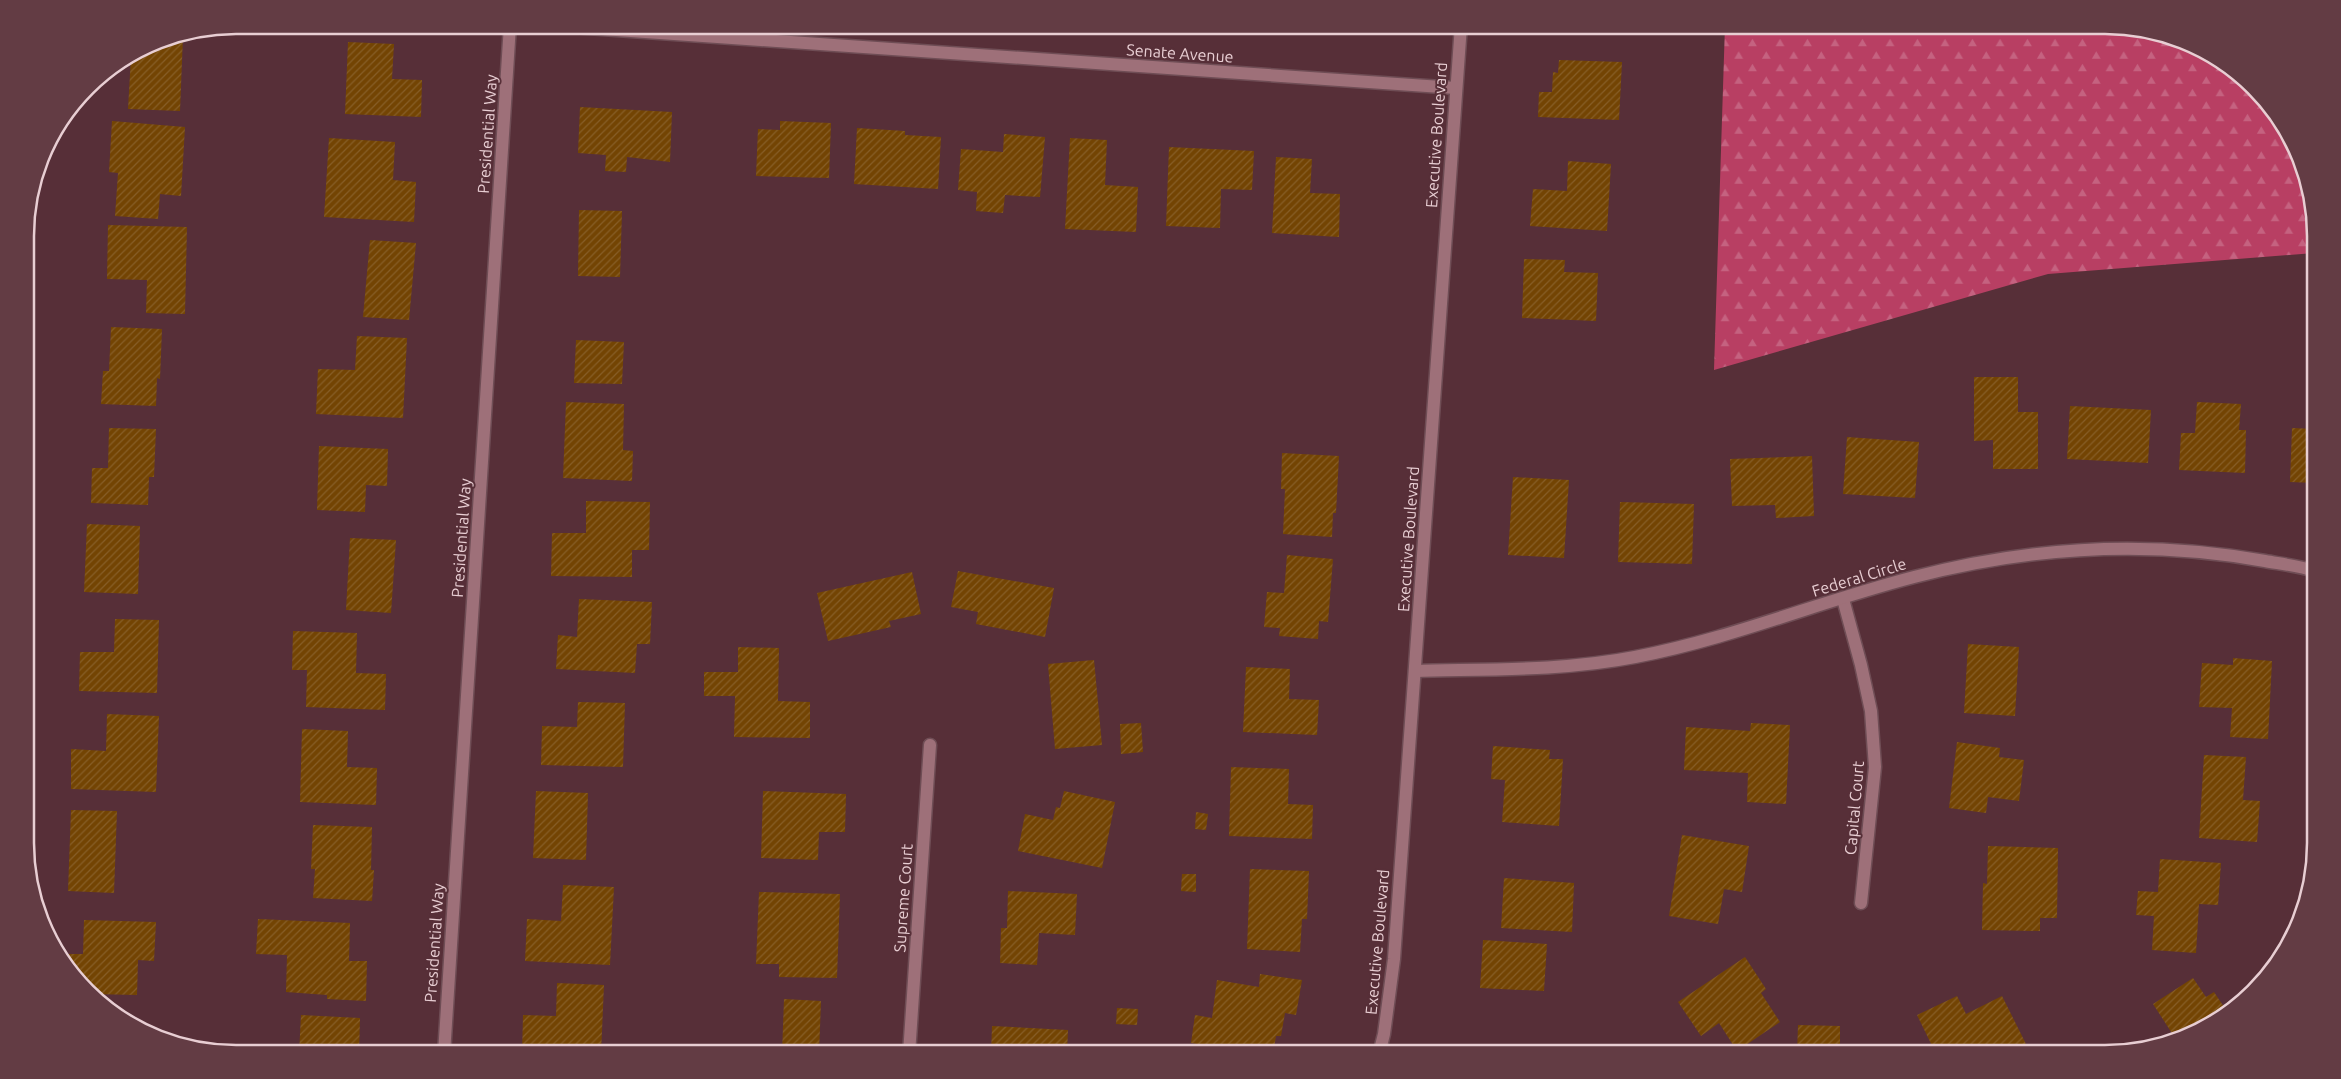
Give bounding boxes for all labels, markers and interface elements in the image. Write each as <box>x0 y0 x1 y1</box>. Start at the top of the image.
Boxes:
street label: Senate Avenue <box>1126 40 1234 66</box>
street label: Executive Boulevard <box>1422 62 1450 208</box>
street label: Presidential Way <box>474 74 500 194</box>
street label: Executive Boulevard <box>1394 466 1422 612</box>
street label: Presidential Way <box>448 478 474 598</box>
street label: Federal Circle <box>1810 554 1908 600</box>
street label: Capital Court <box>1841 760 1867 856</box>
street label: Supreme Court <box>890 842 916 953</box>
street label: Executive Boulevard <box>1362 869 1392 1015</box>
street label: Presidential Way <box>421 883 447 1003</box>

